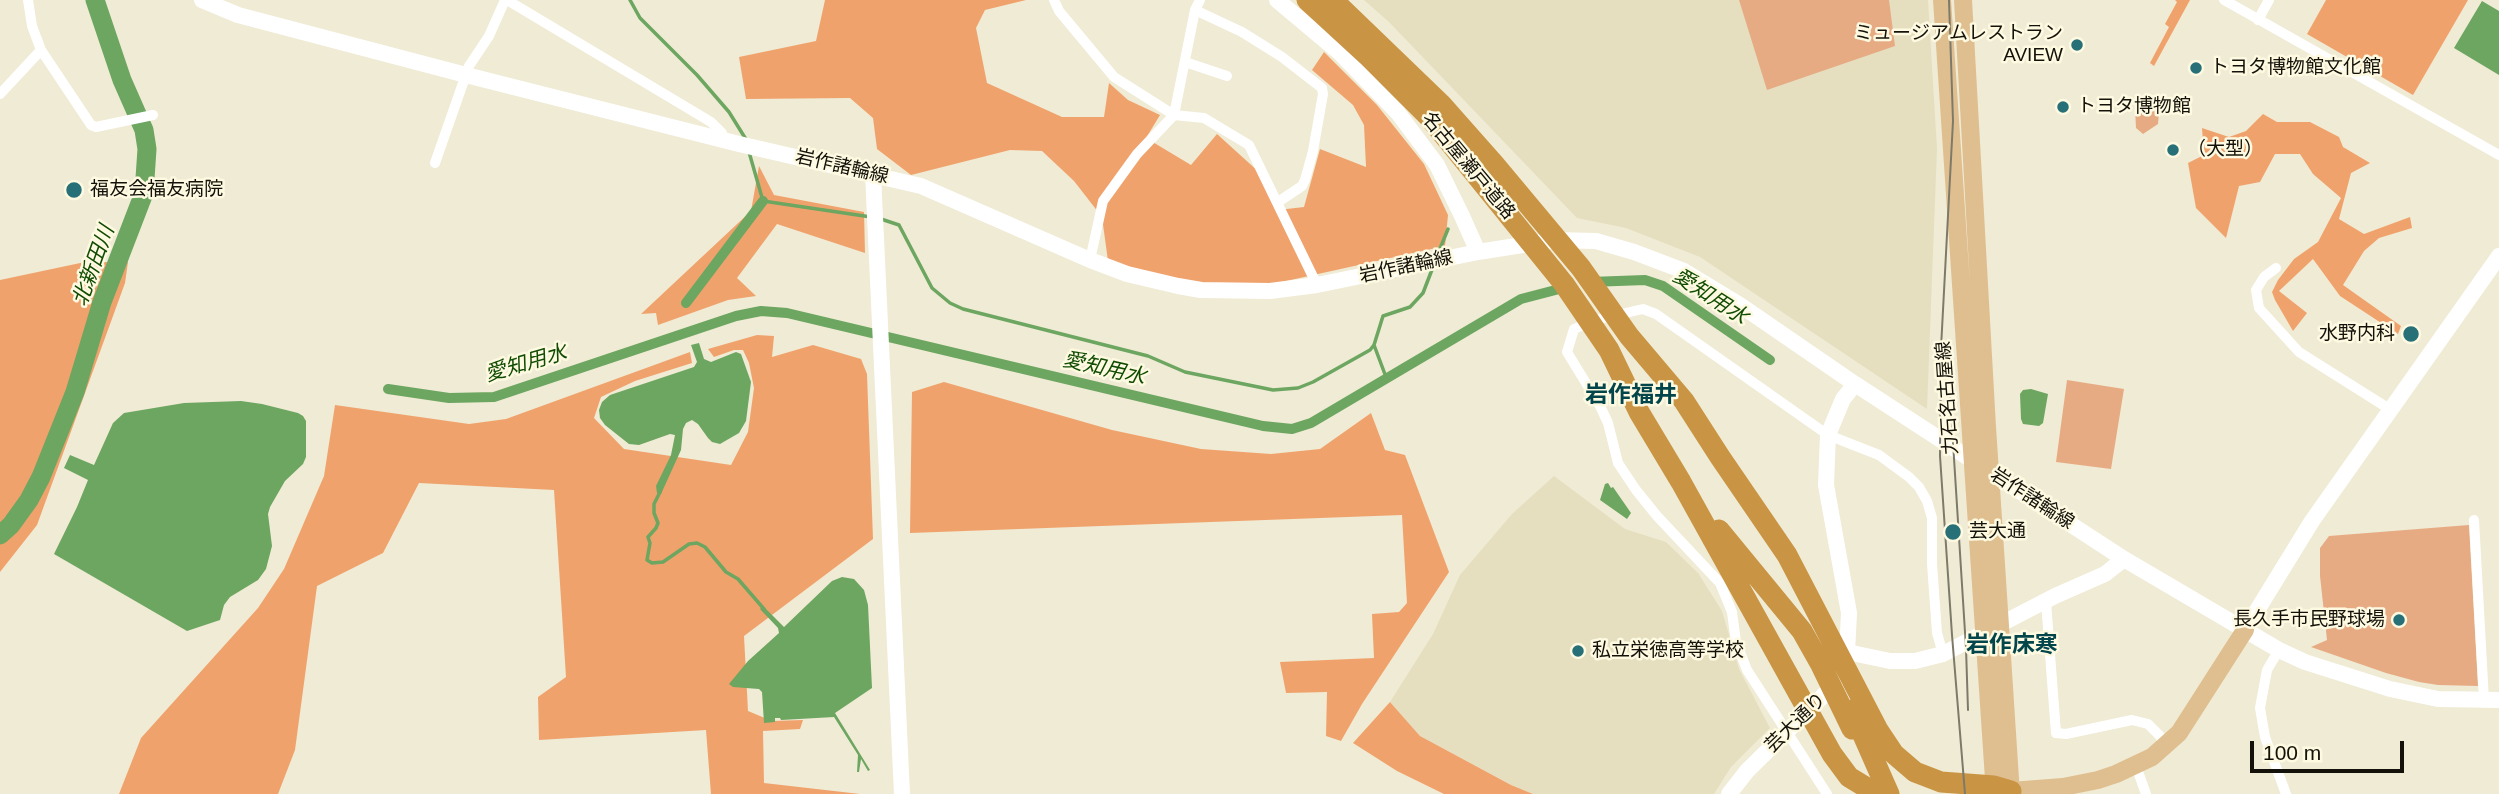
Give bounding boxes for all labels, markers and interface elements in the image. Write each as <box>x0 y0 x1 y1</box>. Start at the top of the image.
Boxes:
place label: ミュージアムレストラン AVIEW <box>1854 23 2063 67</box>
marker: ミュージアムレストラン AVIEW <box>2069 37 2085 53</box>
place label: トヨタ博物館文化館 <box>2210 57 2381 79</box>
marker: トヨタ博物館文化館 <box>2188 60 2204 76</box>
place label: トヨタ博物館 <box>2077 96 2191 118</box>
marker: トヨタ博物館 <box>2055 99 2071 115</box>
street label: 名古屋瀬戸道路 <box>1417 108 1519 224</box>
place label: （大型） <box>2187 139 2263 161</box>
marker: （大型） <box>2165 142 2181 158</box>
street label: 岩作諸輪線 <box>793 145 891 189</box>
place label: 福友会福友病院 <box>90 179 223 201</box>
marker: 福友会福友病院 <box>64 180 84 200</box>
water label: 北新田川 <box>68 222 120 310</box>
street label: 岩作諸輪線 <box>1357 246 1455 288</box>
water label: 愛知用水 <box>1668 264 1752 330</box>
place label: 水野内科 <box>2319 323 2395 345</box>
marker: 水野内科 <box>2401 324 2421 344</box>
water label: 愛知用水 <box>482 340 570 388</box>
street label: 力石名古屋線 <box>1933 340 1963 456</box>
water label: 愛知用水 <box>1060 347 1148 391</box>
district label: 岩作福井 <box>1585 382 1677 410</box>
street label: 岩作諸輪線 <box>1986 464 2078 534</box>
place label: 芸大通 <box>1969 521 2026 543</box>
marker: 芸大通 <box>1943 522 1963 542</box>
place label: 長久手市民野球場 <box>2233 609 2385 631</box>
marker: 長久手市民野球場 <box>2391 612 2407 628</box>
district label: 岩作床寒 <box>1966 632 2058 660</box>
place label: 私立栄徳高等学校 <box>1592 640 1744 662</box>
marker: 私立栄徳高等学校 <box>1570 643 1586 659</box>
street label: 芸大通り <box>1761 688 1831 758</box>
scale bar <box>2254 728 2408 772</box>
text: 100 m <box>2263 741 2321 764</box>

